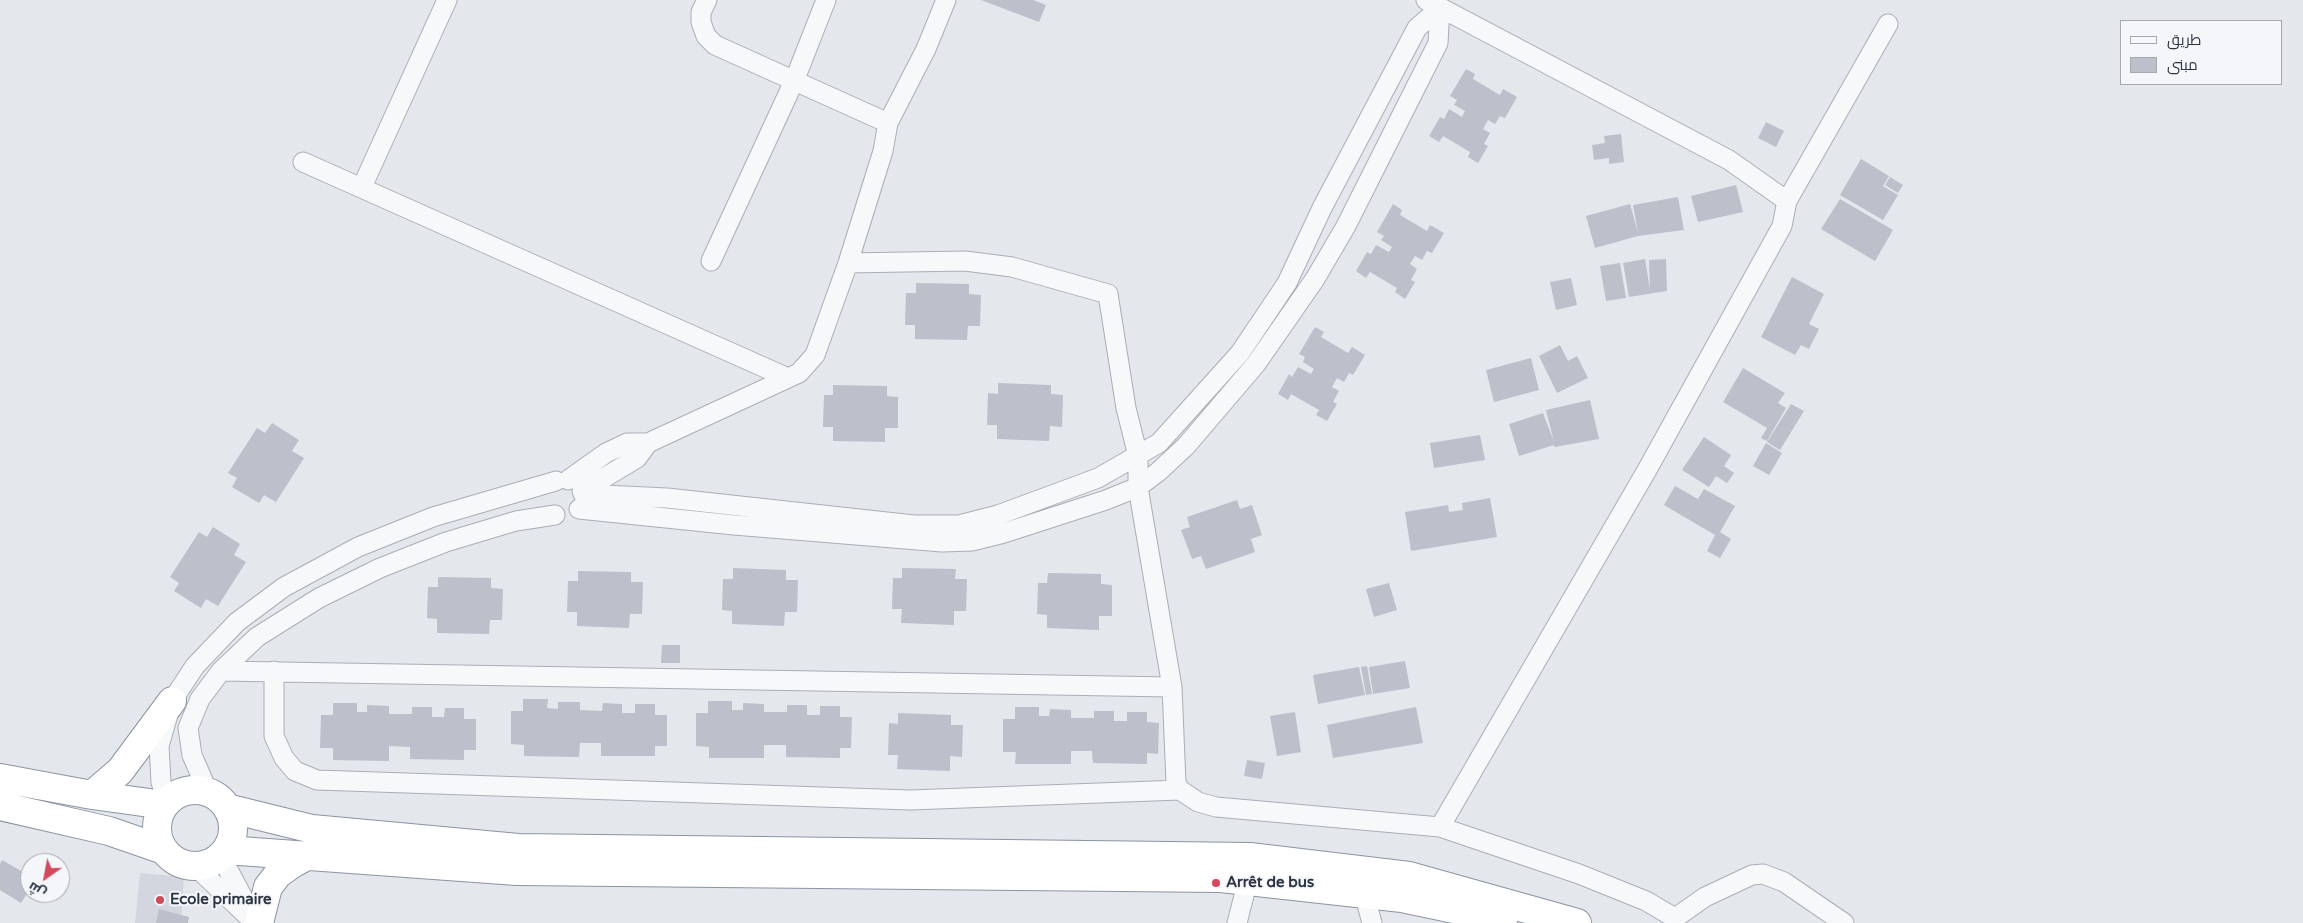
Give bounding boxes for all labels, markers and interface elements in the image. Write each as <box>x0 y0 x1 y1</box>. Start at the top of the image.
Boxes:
legend <box>2120 20 2283 85</box>
text: طريق <box>2167 31 2201 49</box>
text: مبنى <box>2167 56 2198 74</box>
north arrow <box>20 853 70 903</box>
place label: Arrêt de bus <box>1226 874 1314 892</box>
marker: Arrêt de bus <box>1210 877 1222 889</box>
text: ش <box>25 878 49 902</box>
place label: Ecole primaire <box>170 891 271 909</box>
marker: Ecole primaire <box>154 894 166 906</box>

